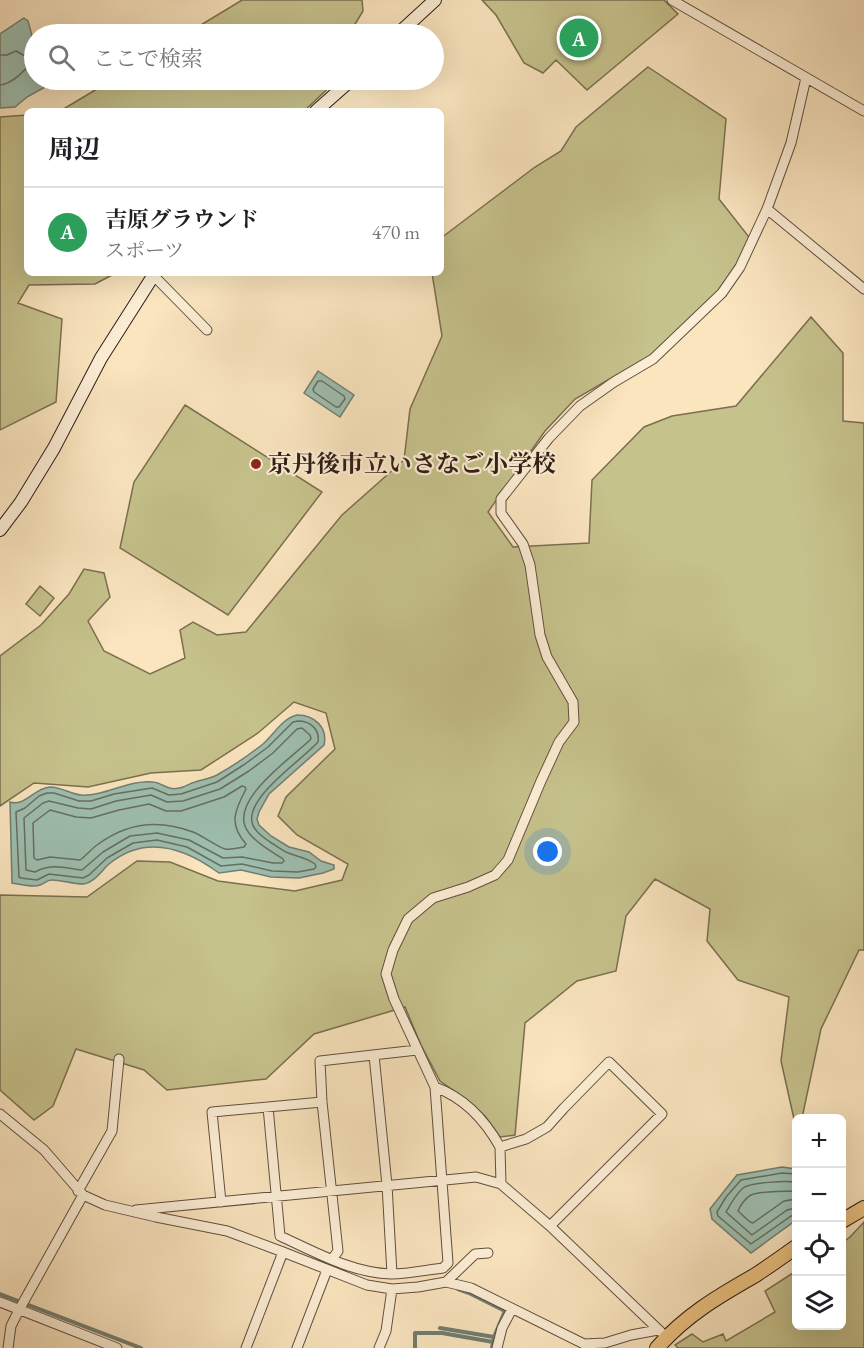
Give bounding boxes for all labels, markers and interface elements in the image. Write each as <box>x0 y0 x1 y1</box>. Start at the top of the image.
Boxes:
pin: A <box>560 15 598 60</box>
search box <box>24 24 444 90</box>
icon: search <box>45 41 78 74</box>
text: ここで検索 <box>93 44 203 73</box>
text: 周辺 <box>48 132 100 166</box>
text: 吉原グラウンド <box>105 205 259 234</box>
text: A <box>60 219 75 245</box>
text: 470 m <box>372 219 420 245</box>
text: スポーツ <box>105 237 184 263</box>
place label: 京丹後市立いさなご小学校 <box>268 448 556 479</box>
marker: 京丹後市立いさなご小学校 <box>249 457 263 471</box>
your location <box>533 837 562 866</box>
map controls <box>792 1114 846 1330</box>
button: + <box>792 1114 846 1168</box>
button: − <box>792 1168 846 1222</box>
button: locate <box>792 1222 846 1276</box>
button: layers <box>792 1276 846 1330</box>

